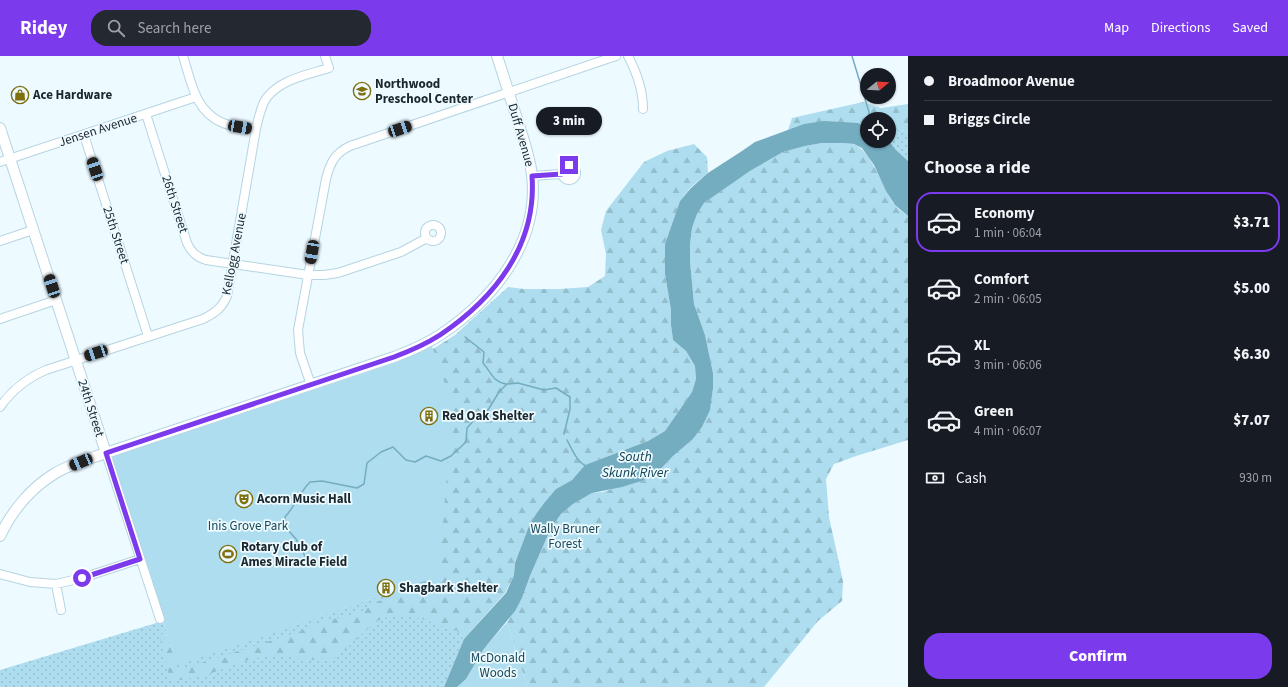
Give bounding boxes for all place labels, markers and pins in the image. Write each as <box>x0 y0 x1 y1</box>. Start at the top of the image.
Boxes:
place label: Northwood Preschool Center <box>375 75 474 108</box>
school or university icon: Northwood Preschool Center <box>352 81 372 101</box>
shop icon: Ace Hardware <box>10 85 30 105</box>
place label: Ace Hardware <box>32 86 112 104</box>
building icon: Red Oak Shelter <box>419 406 439 426</box>
place label: Red Oak Shelter <box>442 407 535 425</box>
theatre icon: Acorn Music Hall <box>234 489 254 509</box>
place label: Acorn Music Hall <box>256 490 351 508</box>
place label: Rotary Club of Ames Miracle Field <box>240 538 347 571</box>
sports icon: Rotary Club of Ames Miracle Field <box>218 544 238 564</box>
building icon: Shagbark Shelter <box>376 578 396 598</box>
place label: Shagbark Shelter <box>399 579 499 597</box>

